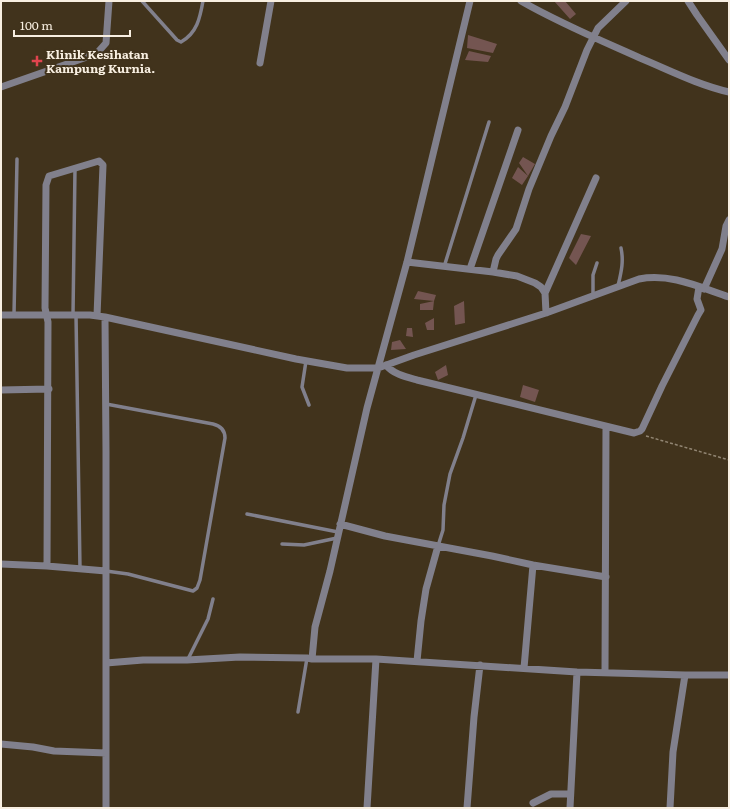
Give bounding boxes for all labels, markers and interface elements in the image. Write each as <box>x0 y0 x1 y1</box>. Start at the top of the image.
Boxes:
scale bar <box>14 12 130 38</box>
text: 100 m <box>20 16 53 34</box>
place label: Klinik Kesihatan Kampung Kurnia. <box>46 45 155 77</box>
marker: Klinik Kesihatan Kampung Kurnia. <box>31 55 43 67</box>

